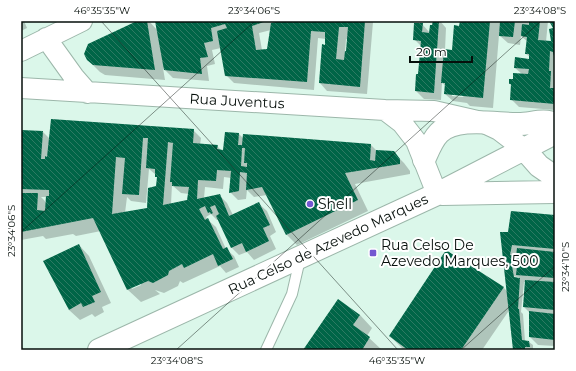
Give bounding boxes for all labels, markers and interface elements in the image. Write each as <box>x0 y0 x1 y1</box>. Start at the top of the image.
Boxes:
text: 46°35'35"W <box>74 4 130 17</box>
text: 23°34'06"S <box>228 4 280 17</box>
text: 23°34'08"S <box>514 4 566 17</box>
scale bar <box>410 38 472 64</box>
text: 20 m <box>416 44 447 59</box>
street label: Rua Juventus <box>189 90 285 112</box>
street label: Rua Celso de Azevedo Marques <box>225 190 431 298</box>
place label: Shell <box>318 195 352 213</box>
marker: Shell <box>305 199 315 209</box>
text: 23°34'06"S <box>5 205 18 257</box>
place label: Rua Celso De Azevedo Marques, 500 <box>381 236 539 270</box>
text: 23°34'10"S <box>559 242 572 292</box>
marker: Rua Celso De Azevedo Marques, 500 <box>368 248 378 258</box>
text: 23°34'08"S <box>151 354 203 367</box>
text: 46°35'35"W <box>369 354 425 367</box>

